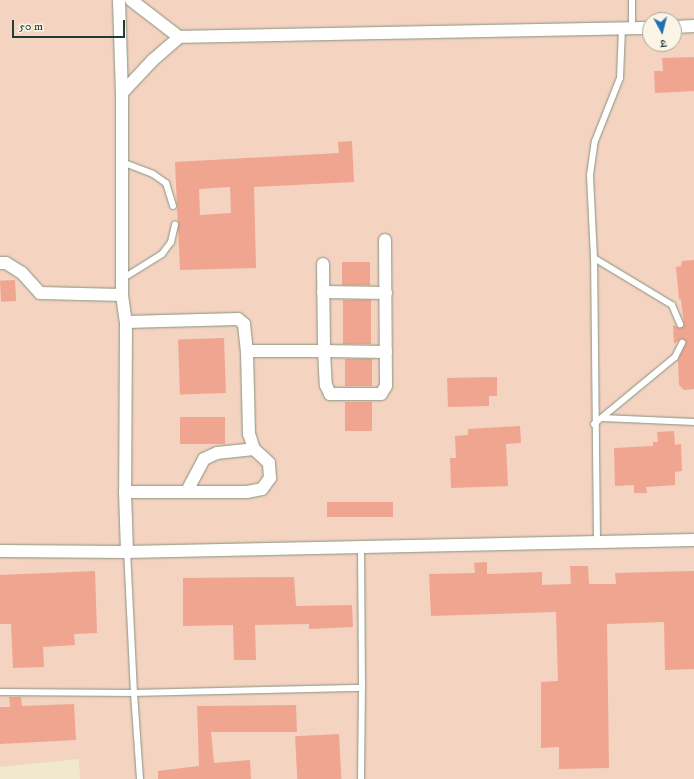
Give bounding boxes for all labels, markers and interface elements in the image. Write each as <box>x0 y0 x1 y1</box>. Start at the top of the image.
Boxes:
scale bar <box>14 12 127 38</box>
north arrow <box>642 12 682 52</box>
text: 50 m <box>19 19 43 34</box>
text: उ <box>660 36 667 50</box>

